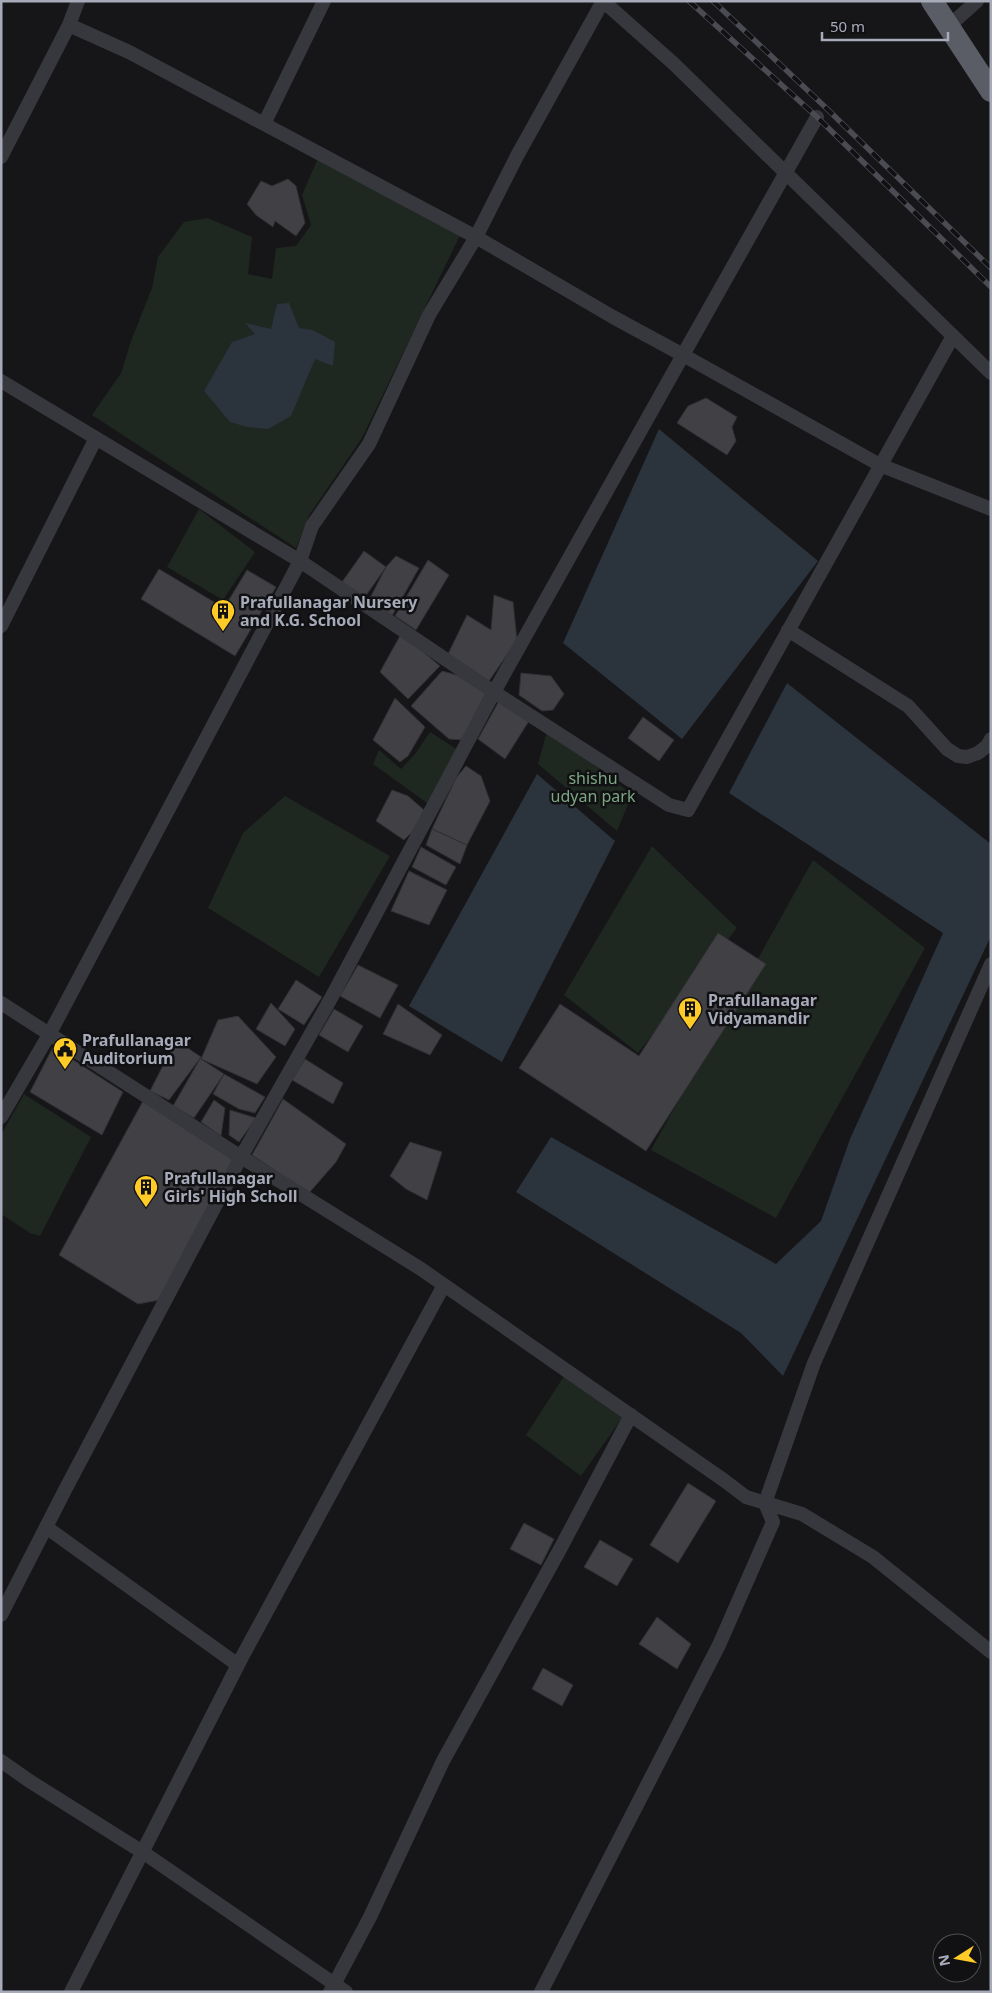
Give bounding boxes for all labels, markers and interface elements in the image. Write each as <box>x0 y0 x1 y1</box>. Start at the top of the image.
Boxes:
scale bar <box>822 10 948 42</box>
text: 50 m <box>830 16 865 36</box>
place label: Prafullanagar Nursery and K.G. School <box>240 591 418 631</box>
building icon: Prafullanagar Nursery and K.G. School <box>210 598 236 632</box>
park label: shishu udyan park <box>551 767 636 807</box>
place label: Prafullanagar Vidyamandir <box>708 989 817 1029</box>
building icon: Prafullanagar Vidyamandir <box>677 996 703 1030</box>
place label: Prafullanagar Auditorium <box>82 1029 191 1069</box>
public building icon: Prafullanagar Auditorium <box>52 1036 78 1070</box>
place label: Prafullanagar Girls' High Scholl <box>164 1167 297 1207</box>
building icon: Prafullanagar Girls' High Scholl <box>133 1174 159 1208</box>
north arrow <box>932 1933 982 1983</box>
text: N <box>933 1953 954 1968</box>

